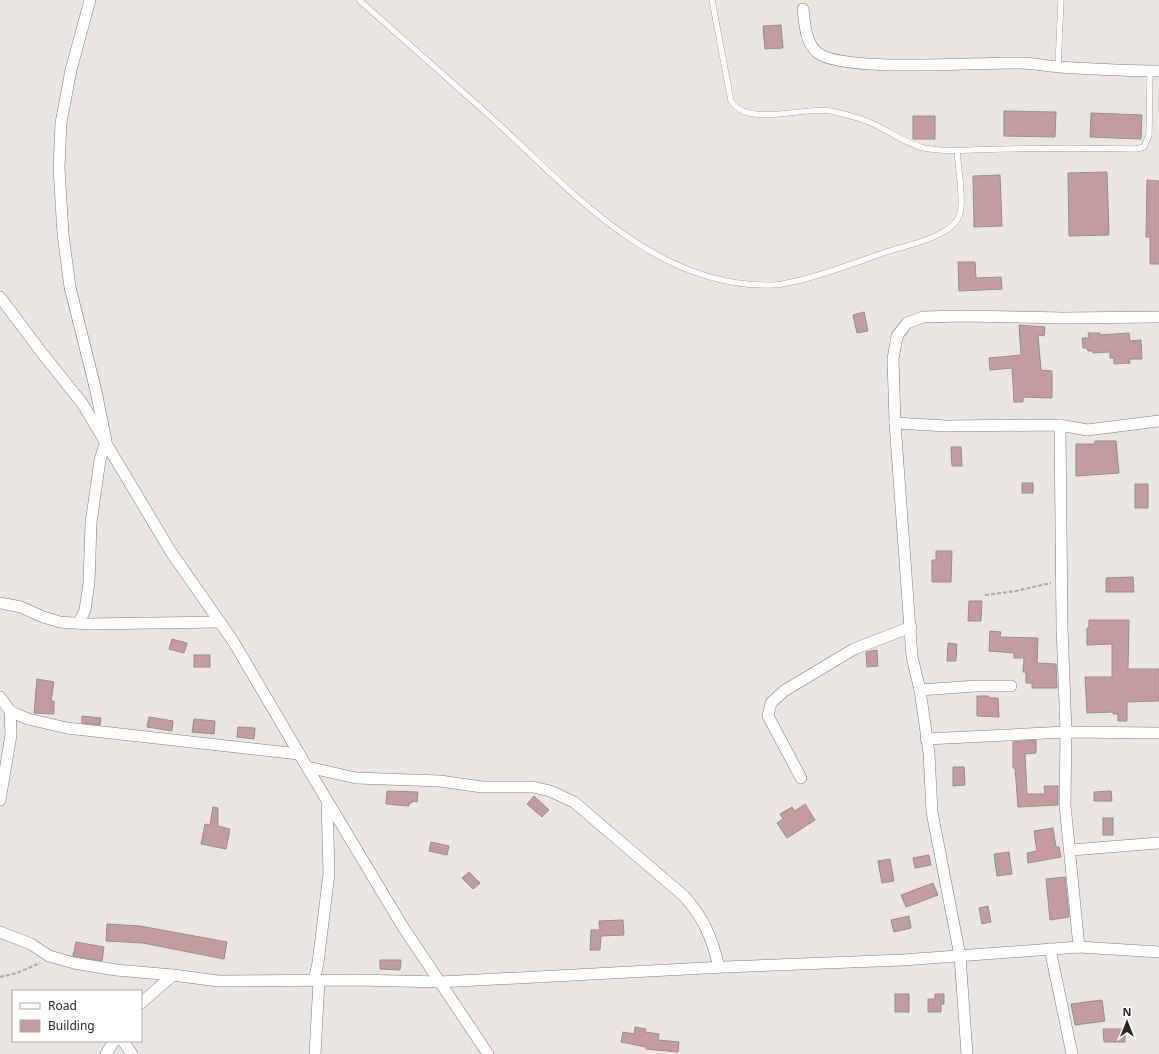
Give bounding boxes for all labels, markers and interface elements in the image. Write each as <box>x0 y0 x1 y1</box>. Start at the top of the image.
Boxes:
legend <box>12 990 142 1042</box>
text: Road <box>48 997 77 1014</box>
north arrow <box>1107 1002 1147 1042</box>
text: N <box>1123 1004 1131 1019</box>
text: Building <box>48 1017 95 1034</box>

